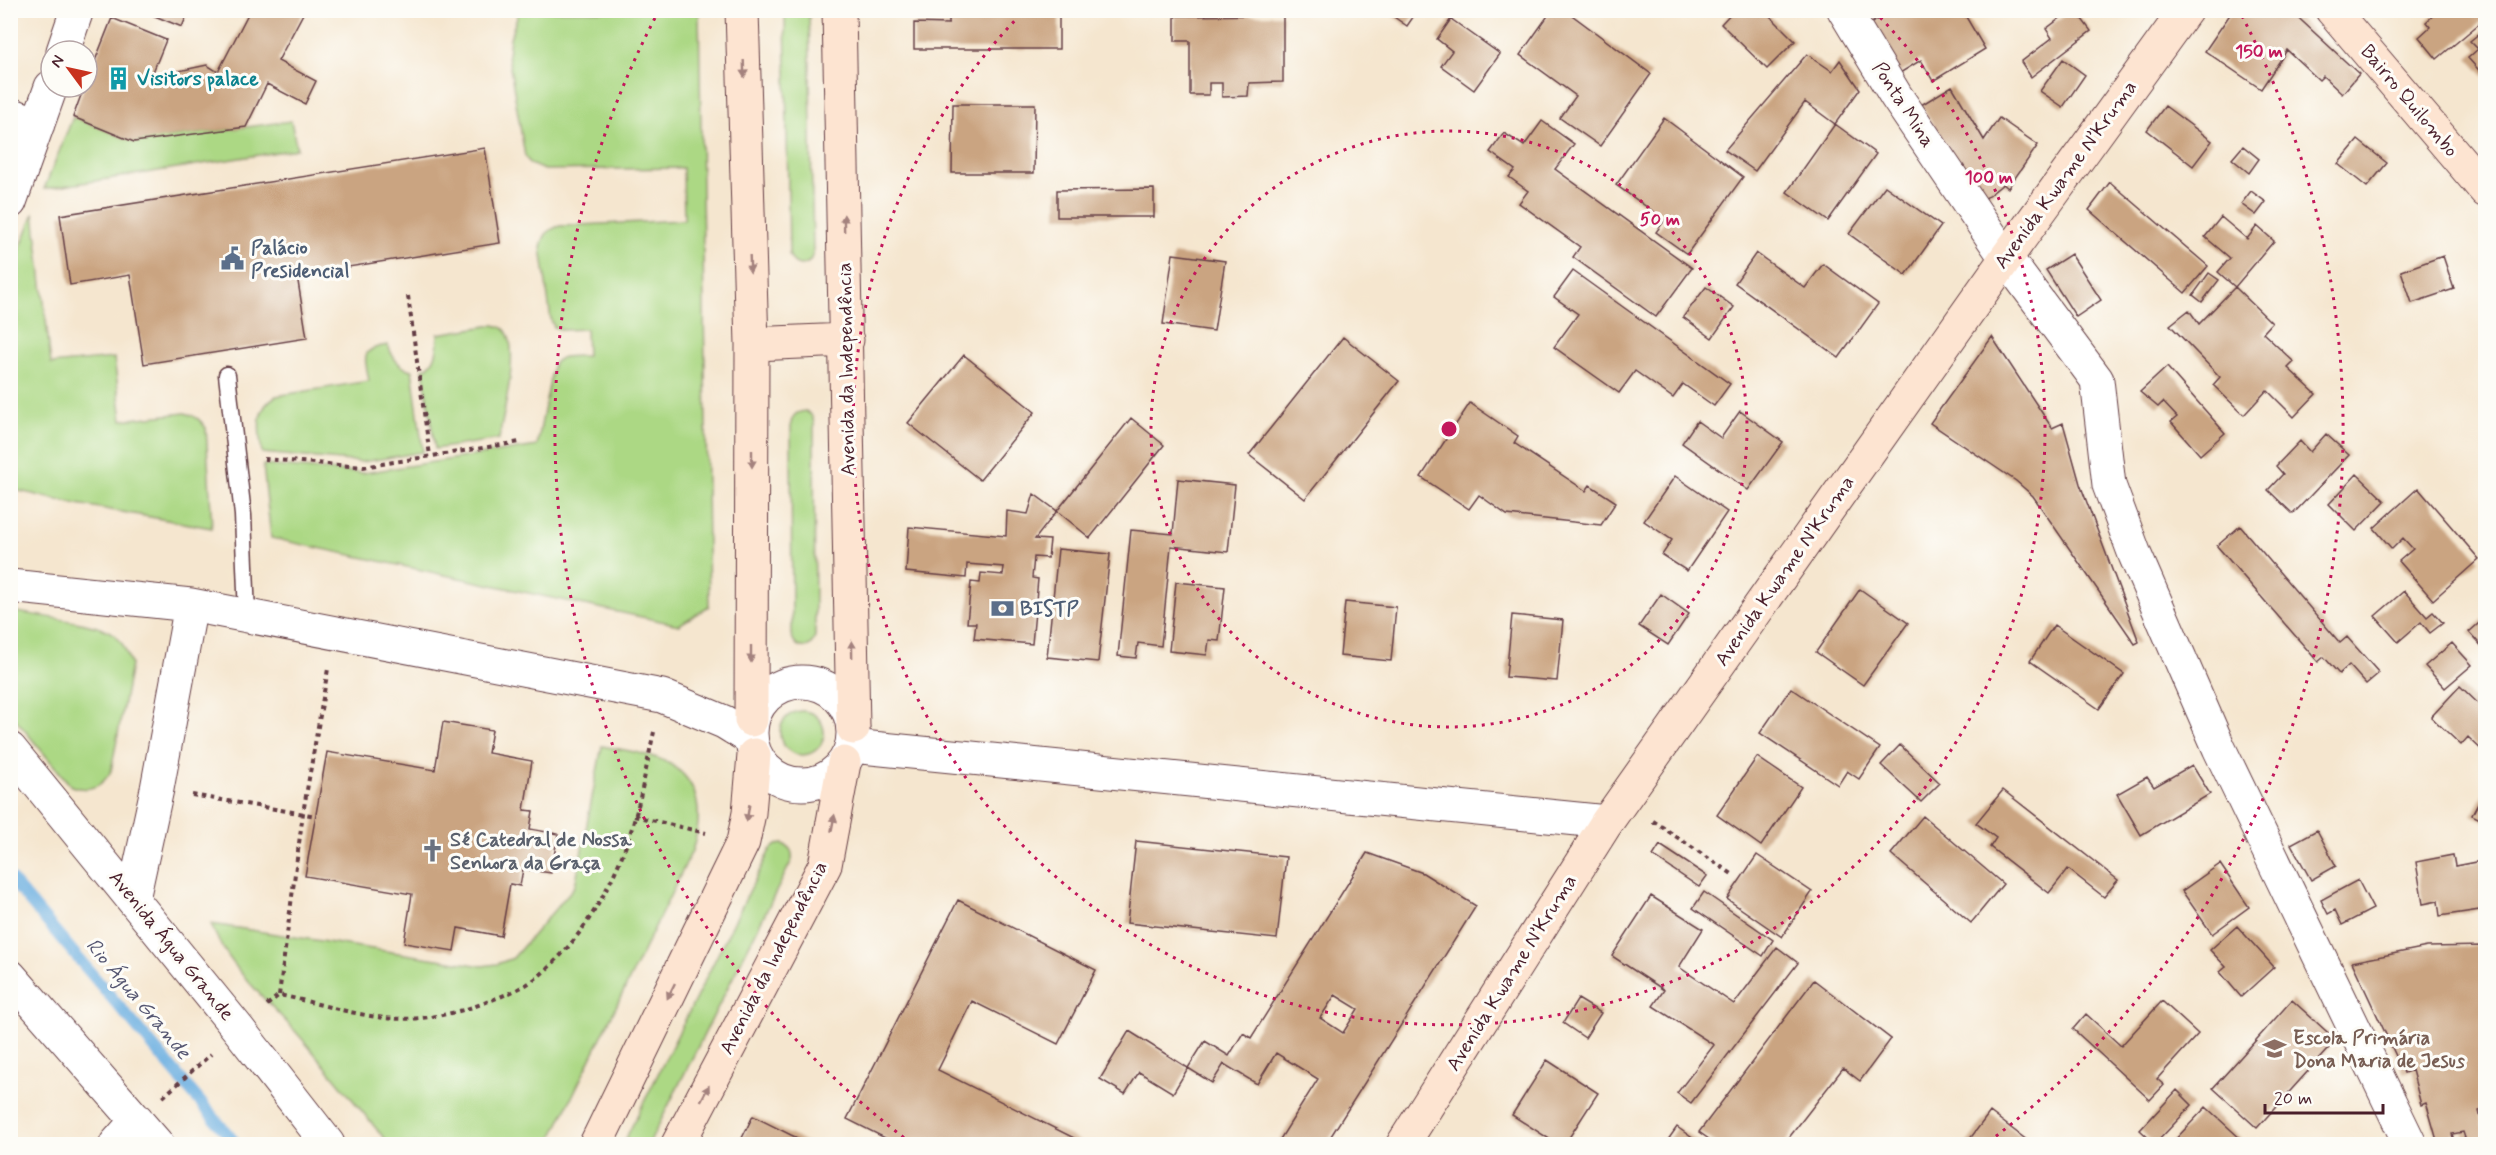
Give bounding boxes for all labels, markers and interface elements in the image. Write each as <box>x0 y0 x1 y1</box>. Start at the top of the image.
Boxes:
north arrow <box>39 39 99 99</box>
street label: Bairro Quilombo <box>2354 39 2464 163</box>
text: 150 m <box>2235 40 2283 64</box>
text: N <box>46 51 69 72</box>
street label: Ponta Mina <box>1865 57 1941 153</box>
one-way arrow <box>739 59 748 78</box>
building icon: Visitors palace <box>106 66 132 92</box>
place label: Visitors palace <box>137 66 259 93</box>
street label: Avenida Kwame N’Kruma <box>1988 75 2144 275</box>
text: 100 m <box>1965 166 2013 190</box>
text: 50 m <box>1640 208 1680 232</box>
one-way arrow <box>839 213 849 232</box>
place label: Palácio Presidencial <box>251 235 349 285</box>
public building icon: Palácio Presidencial <box>220 246 246 272</box>
one-way arrow <box>745 254 754 273</box>
street label: Avenida da Independência <box>832 262 862 476</box>
centre of rings <box>1439 419 1459 439</box>
one-way arrow <box>747 449 757 468</box>
street label: Avenida Kwame N’Kruma <box>1709 470 1861 672</box>
bank icon: BISTP <box>989 596 1015 622</box>
place label: BISTP <box>1020 596 1080 623</box>
one-way arrow <box>847 639 857 658</box>
one-way arrow <box>746 644 756 663</box>
one-way arrow <box>744 804 753 823</box>
one-way arrow <box>829 813 838 832</box>
place label: Sé Catedral de Nossa Senhora da Graça <box>450 827 632 877</box>
church icon: Sé Catedral de Nossa Senhora da Graça <box>419 838 445 864</box>
street label: Avenida da Independência <box>713 857 835 1059</box>
street label: Avenida Água Grande <box>102 865 240 1027</box>
street label: Avenida Kwame N’Kruma <box>1440 870 1584 1076</box>
water label: Rio Água Grande <box>79 932 197 1066</box>
one-way arrow <box>666 982 675 999</box>
place label: Escola Primária Dona Maria de Jesus <box>2293 1025 2465 1075</box>
school or university icon: Escola Primária Dona Maria de Jesus <box>2262 1036 2288 1062</box>
scale bar <box>2265 1077 2384 1115</box>
one-way arrow <box>700 1084 710 1101</box>
text: 20 m <box>2274 1087 2312 1111</box>

